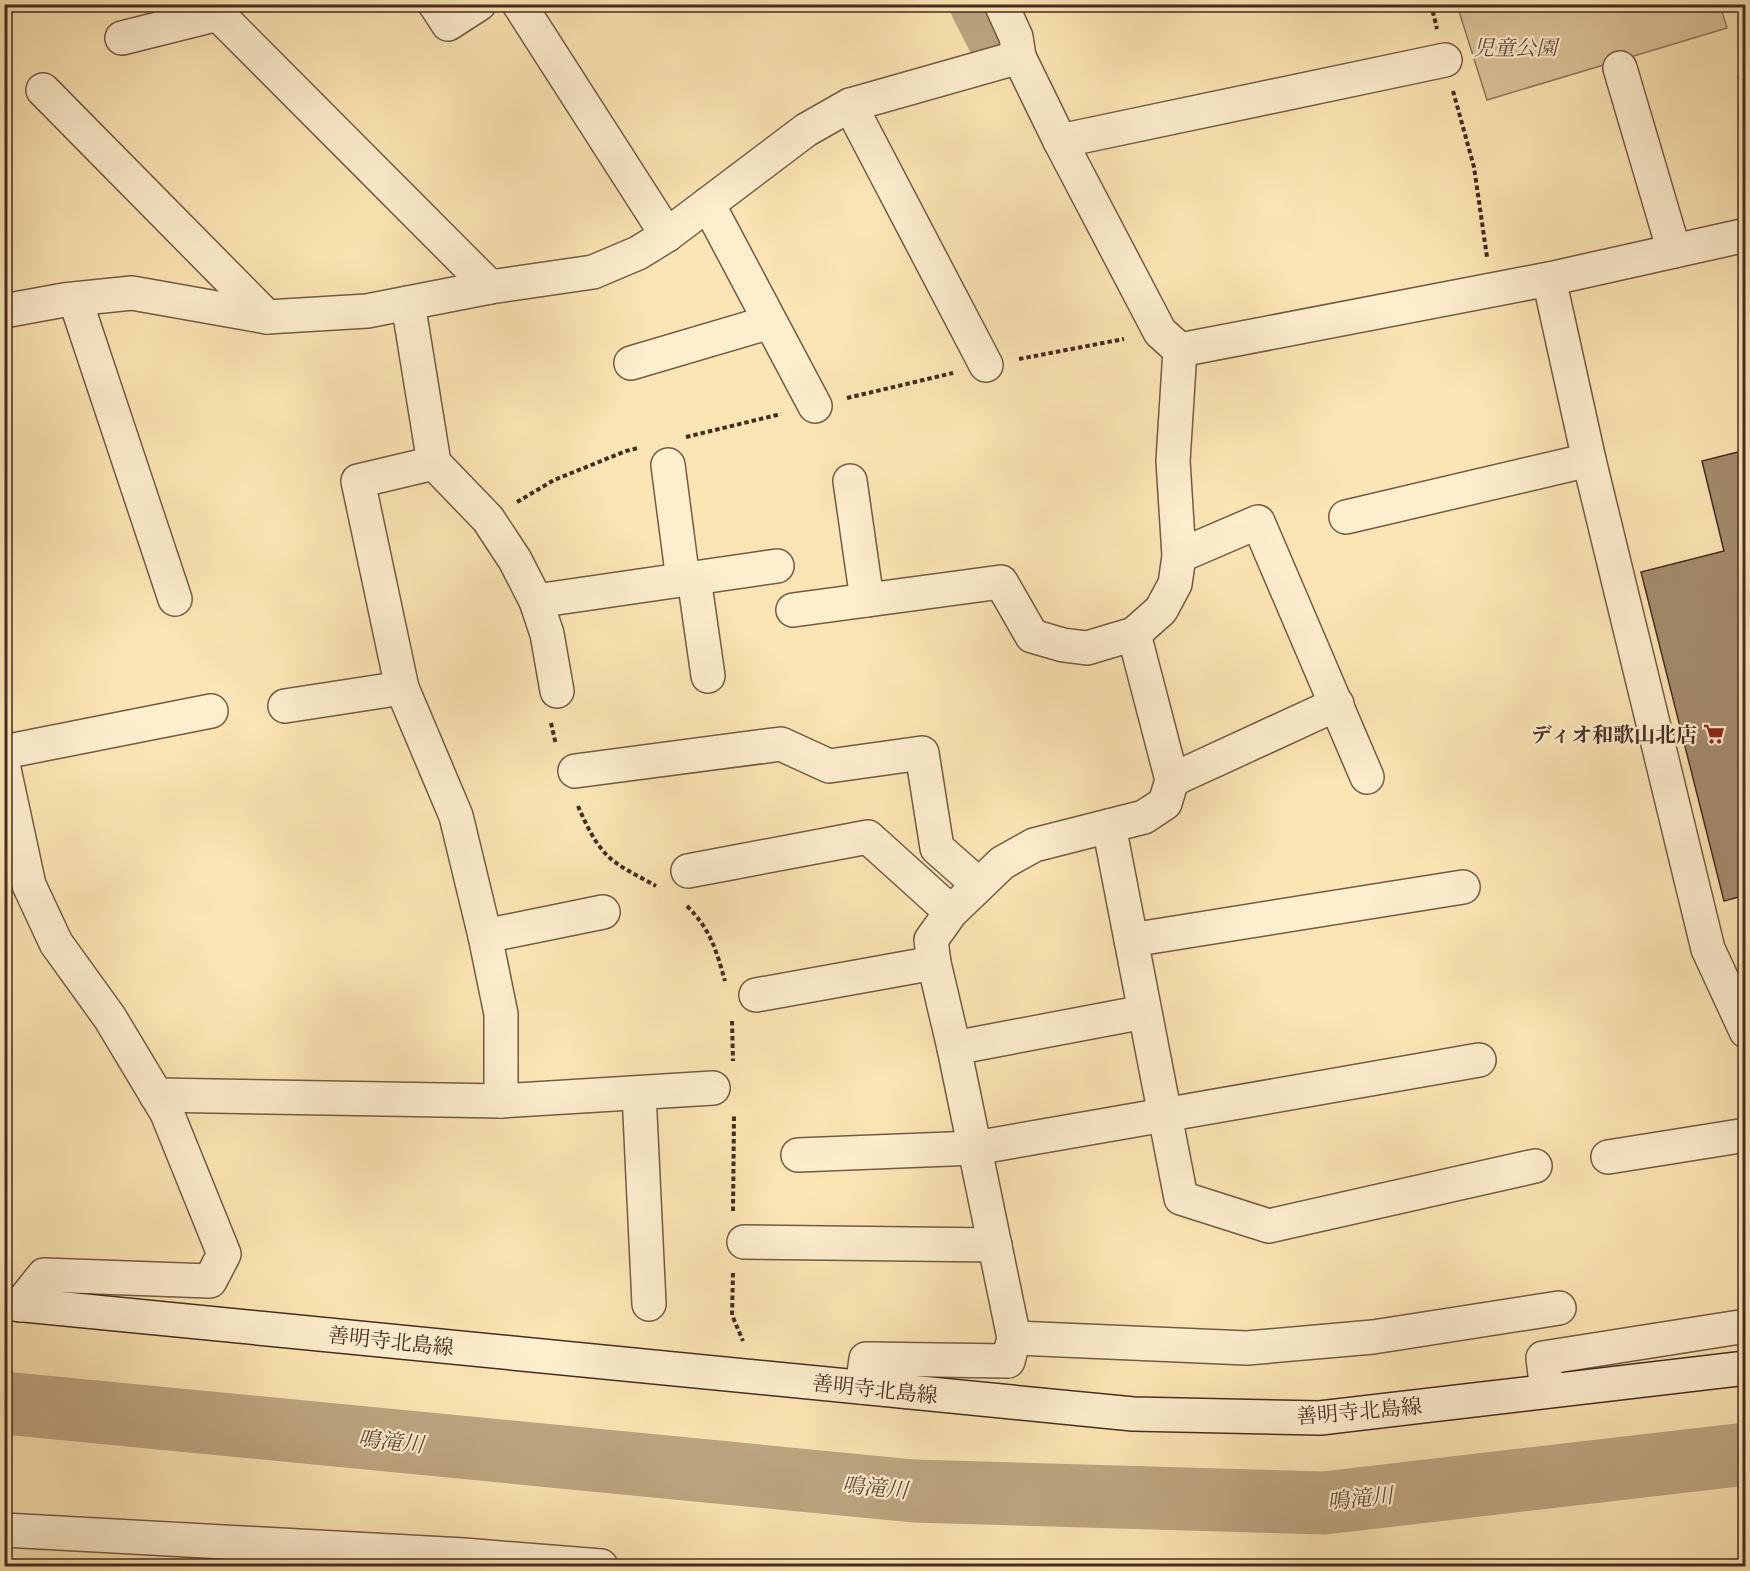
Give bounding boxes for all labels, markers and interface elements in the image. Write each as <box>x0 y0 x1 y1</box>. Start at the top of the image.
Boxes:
park label: 児童公園 <box>1473 32 1560 63</box>
place label: ディオ和歌山北店 <box>1531 719 1697 750</box>
supermarket icon: ディオ和歌山北店 <box>1702 722 1726 746</box>
street label: 善明寺北島線 <box>327 1319 455 1363</box>
street label: 善明寺北島線 <box>811 1367 939 1411</box>
street label: 善明寺北島線 <box>1295 1390 1423 1432</box>
water label: 鳴滝川 <box>357 1422 427 1461</box>
water label: 鳴滝川 <box>841 1468 911 1506</box>
water label: 鳴滝川 <box>1326 1478 1396 1517</box>

